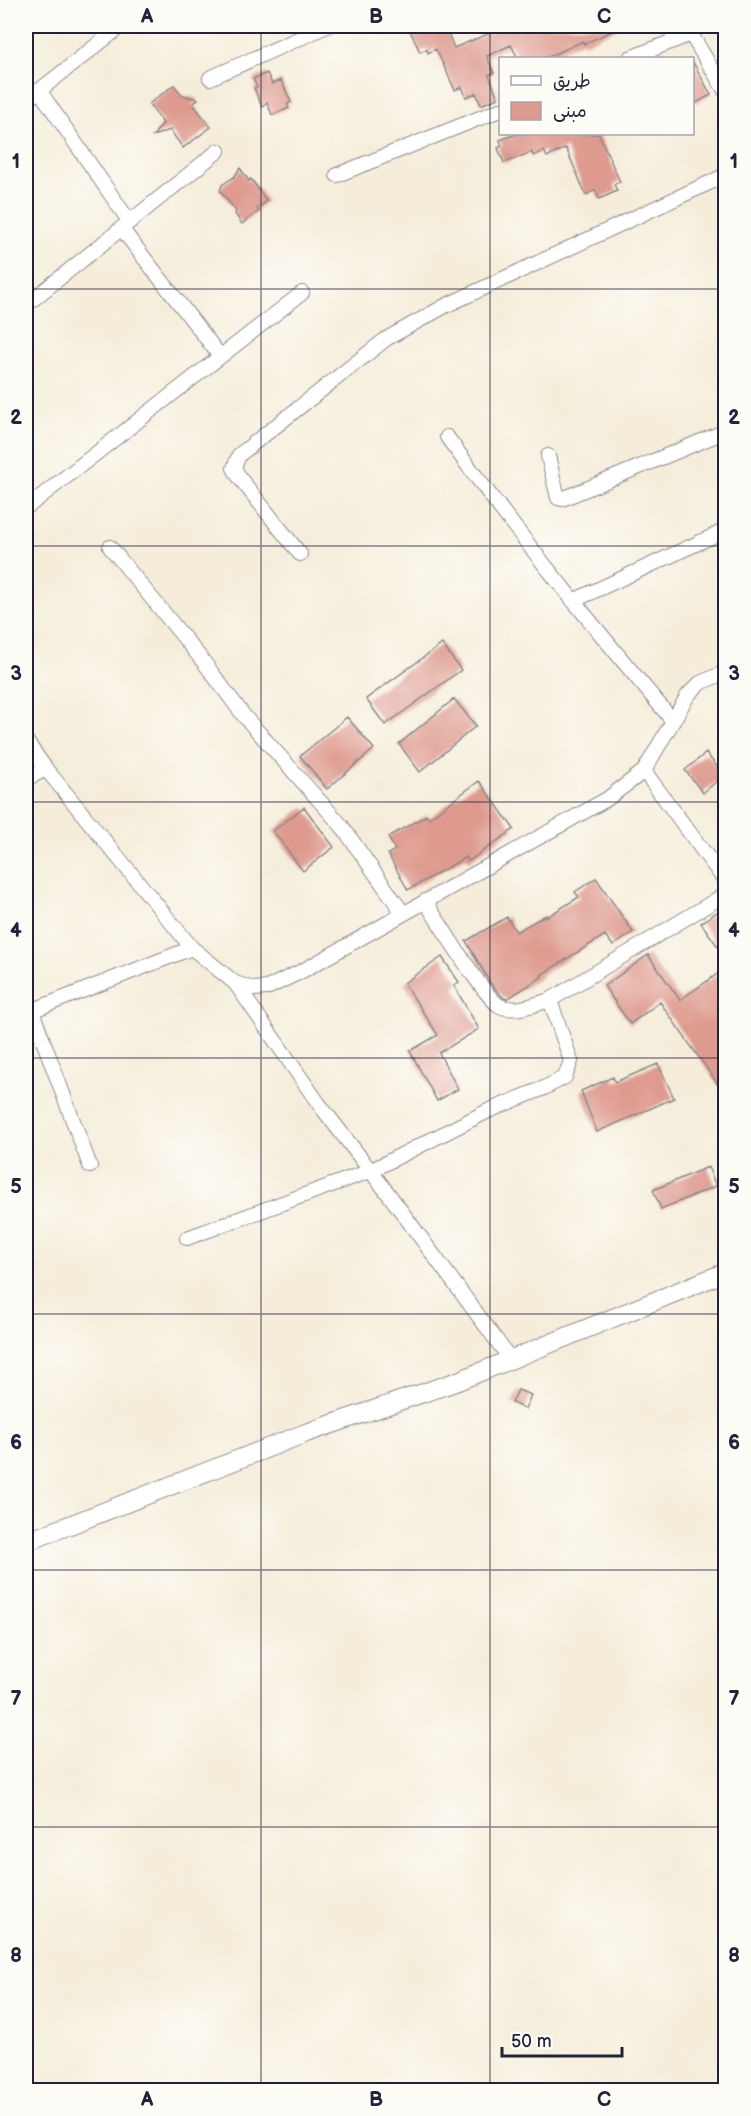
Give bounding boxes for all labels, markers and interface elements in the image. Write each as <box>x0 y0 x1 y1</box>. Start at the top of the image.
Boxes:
text: A <box>140 5 154 29</box>
text: B <box>369 5 383 29</box>
text: C <box>597 5 611 29</box>
legend <box>499 57 694 135</box>
text: طريق <box>553 71 591 92</box>
text: مبنى <box>553 101 587 122</box>
text: 1 <box>12 150 20 174</box>
text: 1 <box>730 150 738 174</box>
text: 2 <box>10 406 22 430</box>
text: 2 <box>728 406 740 430</box>
text: 3 <box>10 662 22 686</box>
text: 3 <box>728 662 740 686</box>
text: 4 <box>10 919 22 943</box>
text: 4 <box>728 919 740 943</box>
text: 5 <box>10 1175 22 1199</box>
text: 5 <box>728 1175 740 1199</box>
text: 6 <box>10 1431 22 1455</box>
text: 6 <box>728 1431 740 1455</box>
text: 7 <box>10 1687 22 1711</box>
text: 7 <box>728 1687 740 1711</box>
text: 8 <box>10 1944 22 1968</box>
text: 8 <box>728 1944 740 1968</box>
scale bar <box>502 2020 622 2058</box>
text: 50 m <box>511 2031 552 2052</box>
text: A <box>140 2088 154 2112</box>
text: B <box>369 2088 383 2112</box>
text: C <box>597 2088 611 2112</box>

